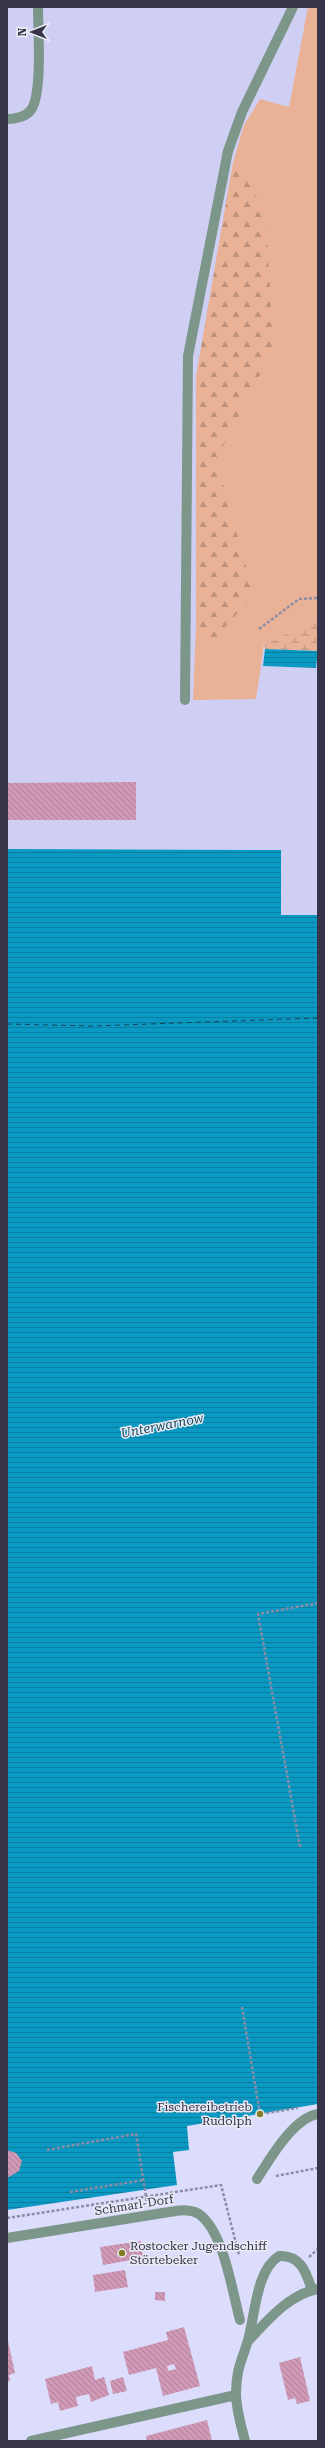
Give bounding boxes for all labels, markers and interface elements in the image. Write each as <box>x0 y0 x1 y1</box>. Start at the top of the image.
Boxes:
north arrow <box>12 12 52 52</box>
text: N <box>16 27 29 36</box>
water label: Unterwarnow <box>120 1410 206 1441</box>
place label: Fischereibetrieb Rudolph <box>157 2100 252 2128</box>
marker: Fischereibetrieb Rudolph <box>255 2109 265 2119</box>
street label: Schmarl-Dorf <box>94 2192 175 2218</box>
place label: Rostocker Jugendschiff Störtebeker <box>130 2239 267 2267</box>
marker: Rostocker Jugendschiff Störtebeker <box>117 2248 127 2258</box>

